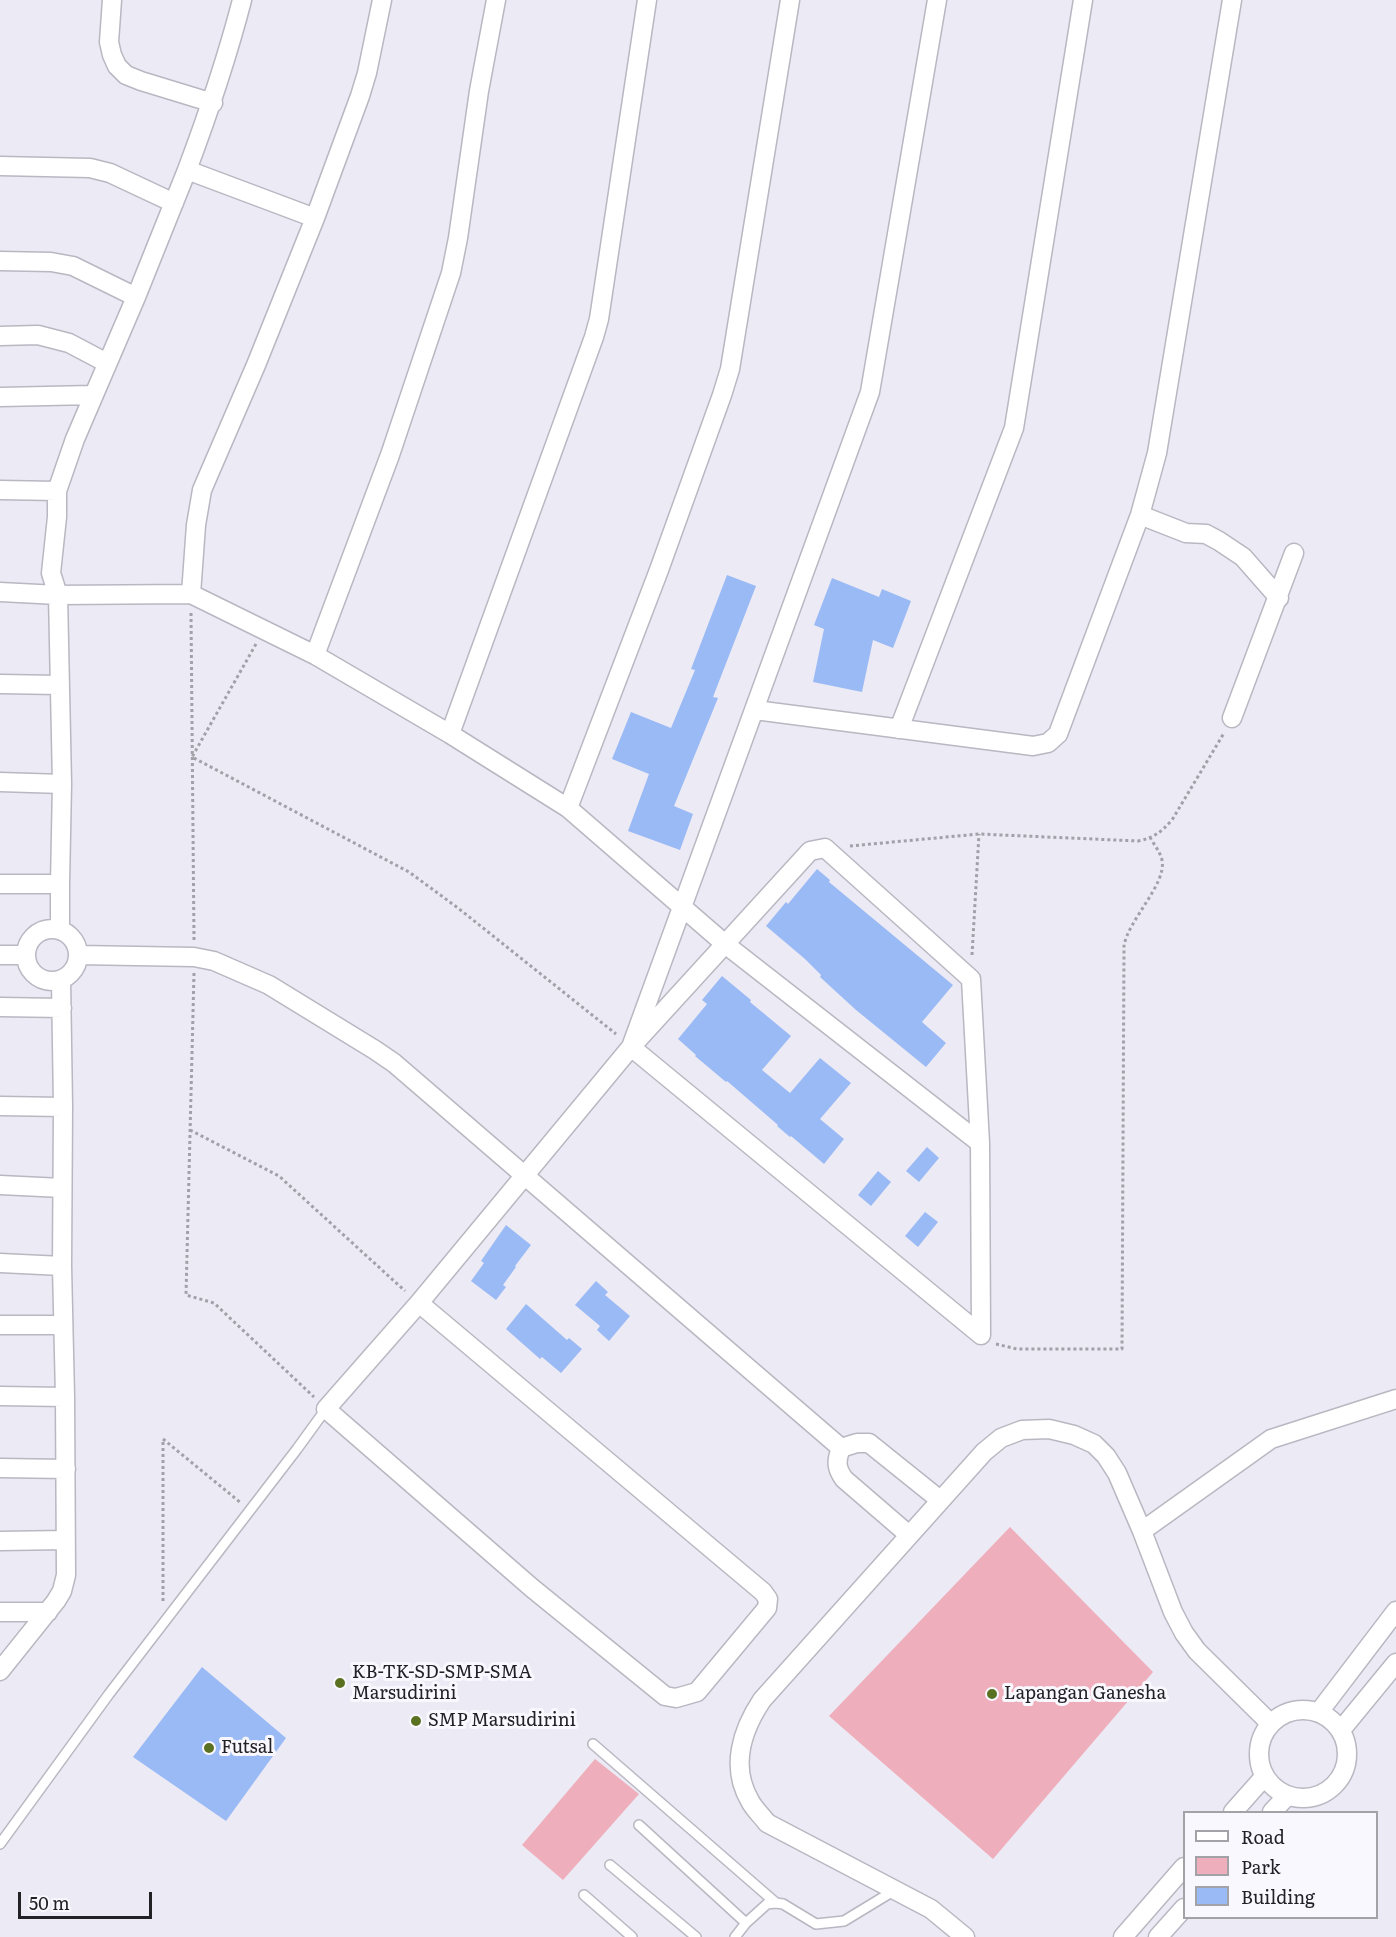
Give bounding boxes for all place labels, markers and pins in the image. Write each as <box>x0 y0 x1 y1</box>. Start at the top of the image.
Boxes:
place label: KB-TK-SD-SMP-SMA Marsudirini <box>352 1662 532 1704</box>
marker: KB-TK-SD-SMP-SMA Marsudirini <box>333 1676 347 1690</box>
place label: Lapangan Ganesha <box>1004 1683 1166 1705</box>
marker: Lapangan Ganesha <box>985 1687 999 1701</box>
place label: SMP Marsudirini <box>428 1710 576 1732</box>
marker: SMP Marsudirini <box>409 1714 423 1728</box>
place label: Futsal <box>221 1737 273 1759</box>
marker: Futsal <box>202 1741 216 1755</box>

